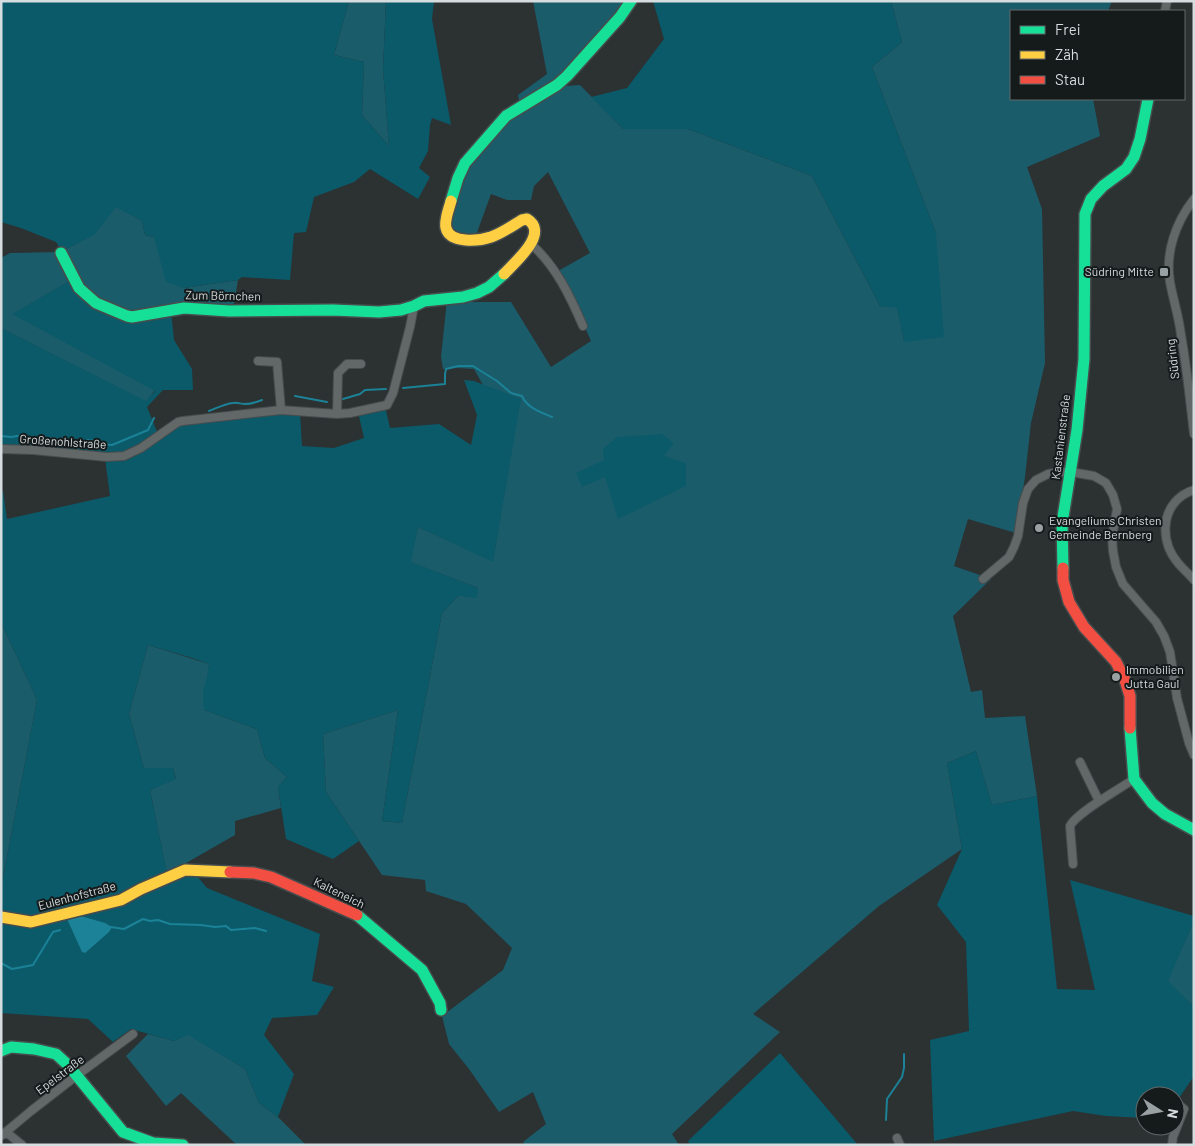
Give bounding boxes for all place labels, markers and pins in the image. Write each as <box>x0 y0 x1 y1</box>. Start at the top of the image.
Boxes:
place label: Südring Mitte <box>1085 264 1154 278</box>
marker: Südring Mitte <box>1158 266 1170 278</box>
place label: Evangeliums Christen Gemeinde Bernberg <box>1049 513 1162 541</box>
marker: Evangeliums Christen Gemeinde Bernberg <box>1033 522 1045 534</box>
place label: Immobilien Jutta Gaul <box>1126 662 1184 690</box>
marker: Immobilien Jutta Gaul <box>1110 671 1122 683</box>

